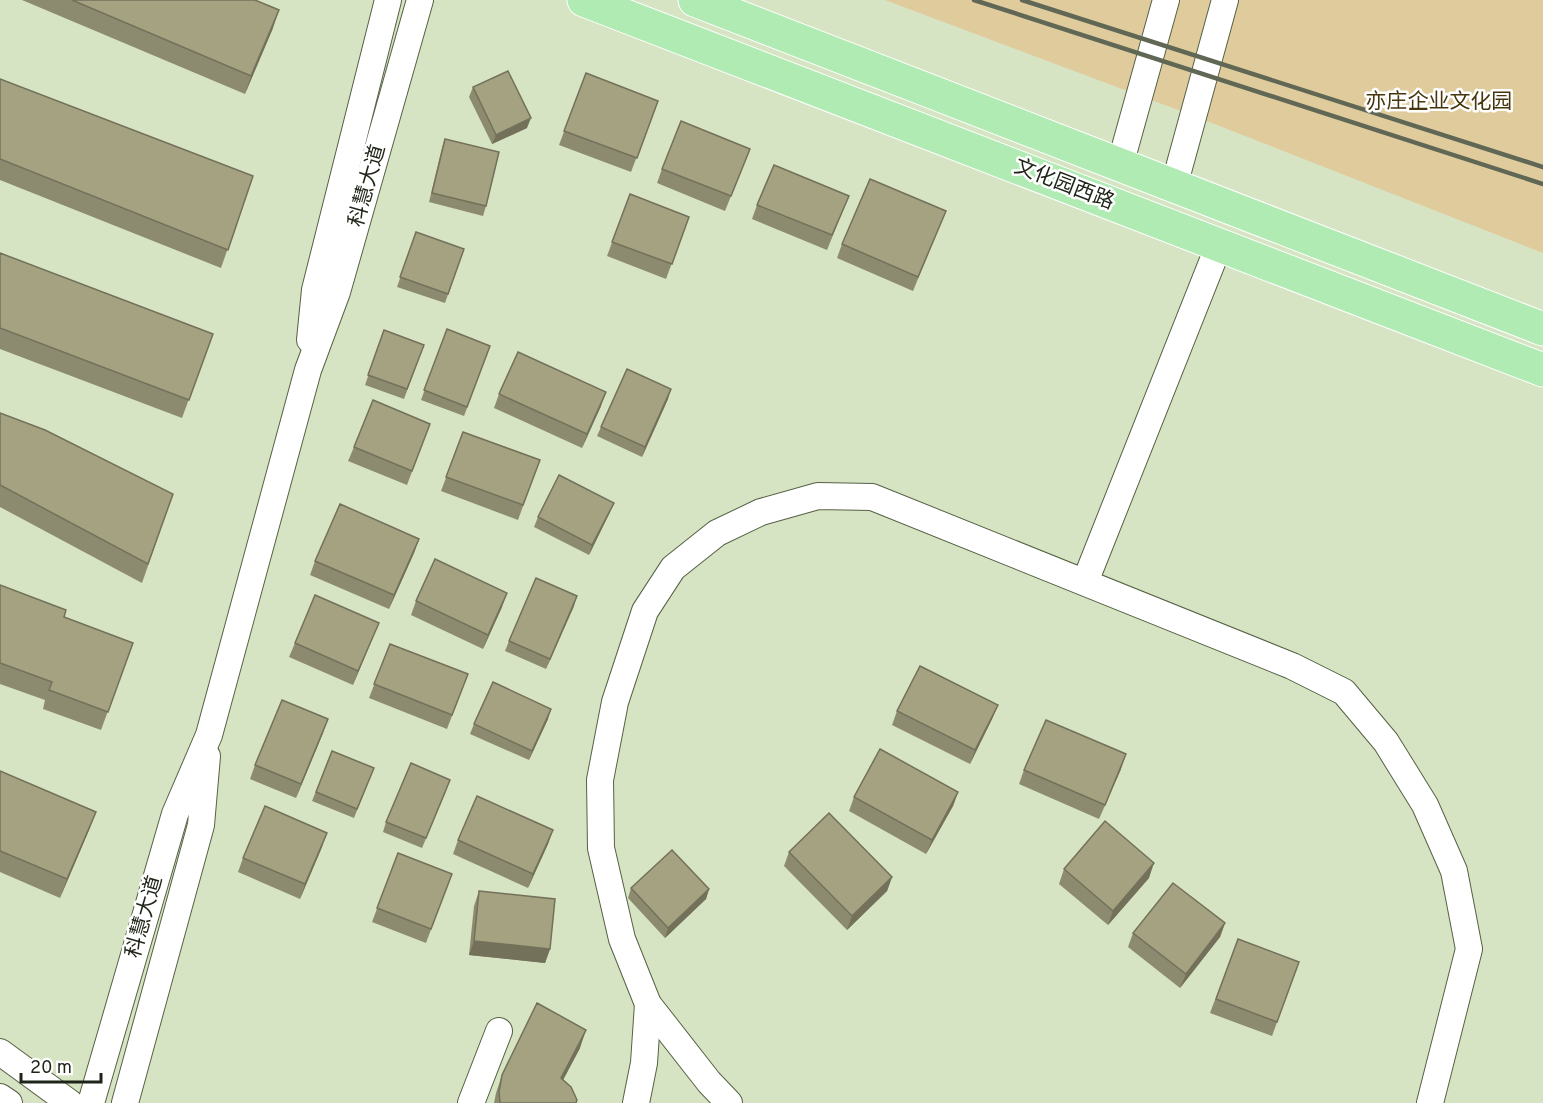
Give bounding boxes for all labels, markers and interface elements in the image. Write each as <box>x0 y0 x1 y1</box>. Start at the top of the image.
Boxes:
park label: 亦庄企业文化园 <box>1366 89 1513 116</box>
street label: 科慧大道 <box>343 142 393 230</box>
street label: 文化园西路 <box>1010 154 1118 216</box>
street label: 科慧大道 <box>120 873 170 961</box>
scale bar <box>21 1046 100 1084</box>
text: 20 m <box>30 1057 72 1080</box>

